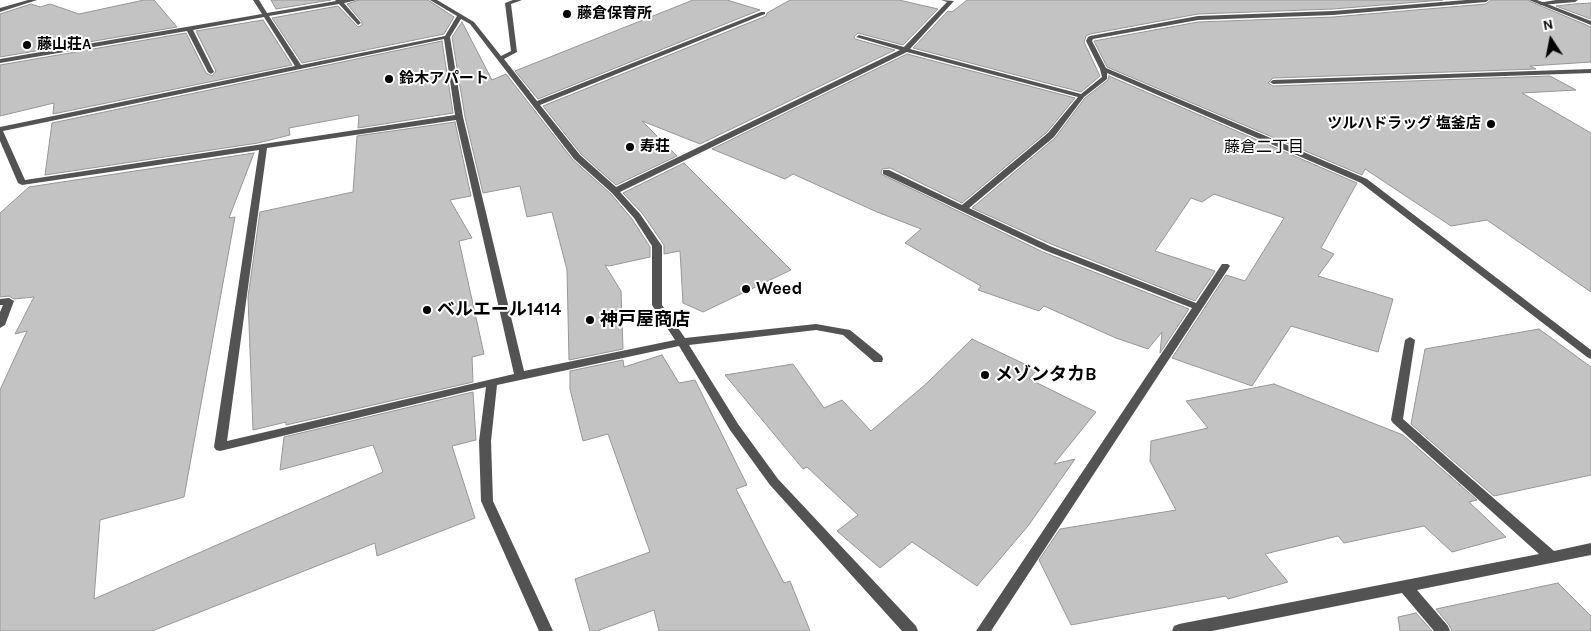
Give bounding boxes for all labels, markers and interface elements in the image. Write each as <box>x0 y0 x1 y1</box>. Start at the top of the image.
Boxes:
place label: 藤倉保育所 <box>577 5 652 23</box>
marker: 藤倉保育所 <box>561 8 573 20</box>
north arrow <box>1526 15 1576 65</box>
text: N <box>1541 15 1555 34</box>
place label: 藤山荘A <box>37 36 91 54</box>
marker: 藤山荘A <box>21 39 33 51</box>
place label: 鈴木アパート <box>399 70 489 88</box>
marker: 鈴木アパート <box>383 73 395 85</box>
place label: ツルハドラッグ 塩釜店 <box>1327 115 1481 133</box>
marker: ツルハドラッグ 塩釜店 <box>1485 118 1497 130</box>
district label: 藤倉二丁目 <box>1224 137 1304 157</box>
place label: 寿荘 <box>640 138 670 156</box>
marker: 寿荘 <box>624 141 636 153</box>
place label: Weed <box>756 278 802 300</box>
marker: Weed <box>740 283 752 295</box>
place label: ベルエール1414 <box>437 299 561 321</box>
marker: ベルエール1414 <box>421 304 433 316</box>
place label: 神戸屋商店 <box>600 309 690 331</box>
marker: 神戸屋商店 <box>584 314 596 326</box>
place label: メゾンタカB <box>995 364 1097 386</box>
marker: メゾンタカB <box>979 369 991 381</box>

